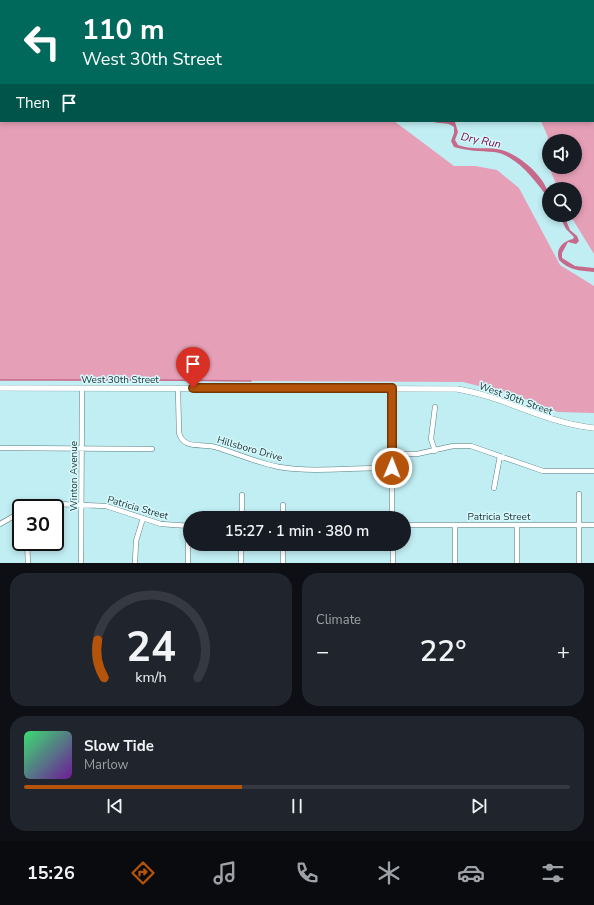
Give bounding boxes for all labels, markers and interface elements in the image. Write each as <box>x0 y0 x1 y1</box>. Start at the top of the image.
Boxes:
text: 110 m <box>82 11 165 49</box>
icon: left <box>16 16 68 68</box>
text: West 30th Street <box>82 47 222 71</box>
icon: arrive <box>58 92 80 114</box>
text: Then <box>16 93 50 113</box>
water label: Dry Run <box>459 129 502 152</box>
map controls <box>542 134 582 222</box>
button: sound <box>542 134 582 174</box>
button: search <box>542 182 582 222</box>
pin <box>176 347 210 388</box>
icon: arrive <box>182 353 204 375</box>
street label: West 30th Street <box>81 373 159 387</box>
street label: West 30th Street <box>477 379 555 419</box>
street label: Hillsboro Drive <box>215 433 284 465</box>
street label: Winton Avenue <box>67 441 81 511</box>
position arrow <box>371 447 413 489</box>
street label: Patricia Street <box>106 493 170 523</box>
speed limit sign: 30 <box>12 499 64 551</box>
street label: Patricia Street <box>468 510 531 524</box>
text: 15:27 · 1 min · 380 m <box>225 521 369 541</box>
text: Climate <box>316 611 361 629</box>
text: 24 <box>126 618 176 675</box>
text: 22° <box>419 631 467 672</box>
text: − <box>316 637 329 667</box>
text: + <box>557 637 570 667</box>
text: km/h <box>135 667 167 686</box>
text: Slow Tide <box>84 736 154 756</box>
text: Marlow <box>84 756 129 774</box>
icon: previous <box>104 795 126 817</box>
icon: pause <box>286 795 308 817</box>
icon: next <box>468 795 490 817</box>
icon: directions <box>129 859 157 887</box>
icon: music <box>211 859 239 887</box>
icon: phone <box>293 859 321 887</box>
icon: climate <box>375 859 403 887</box>
icon: car <box>457 859 485 887</box>
icon: filters <box>539 859 567 887</box>
text: 15:26 <box>27 861 75 885</box>

